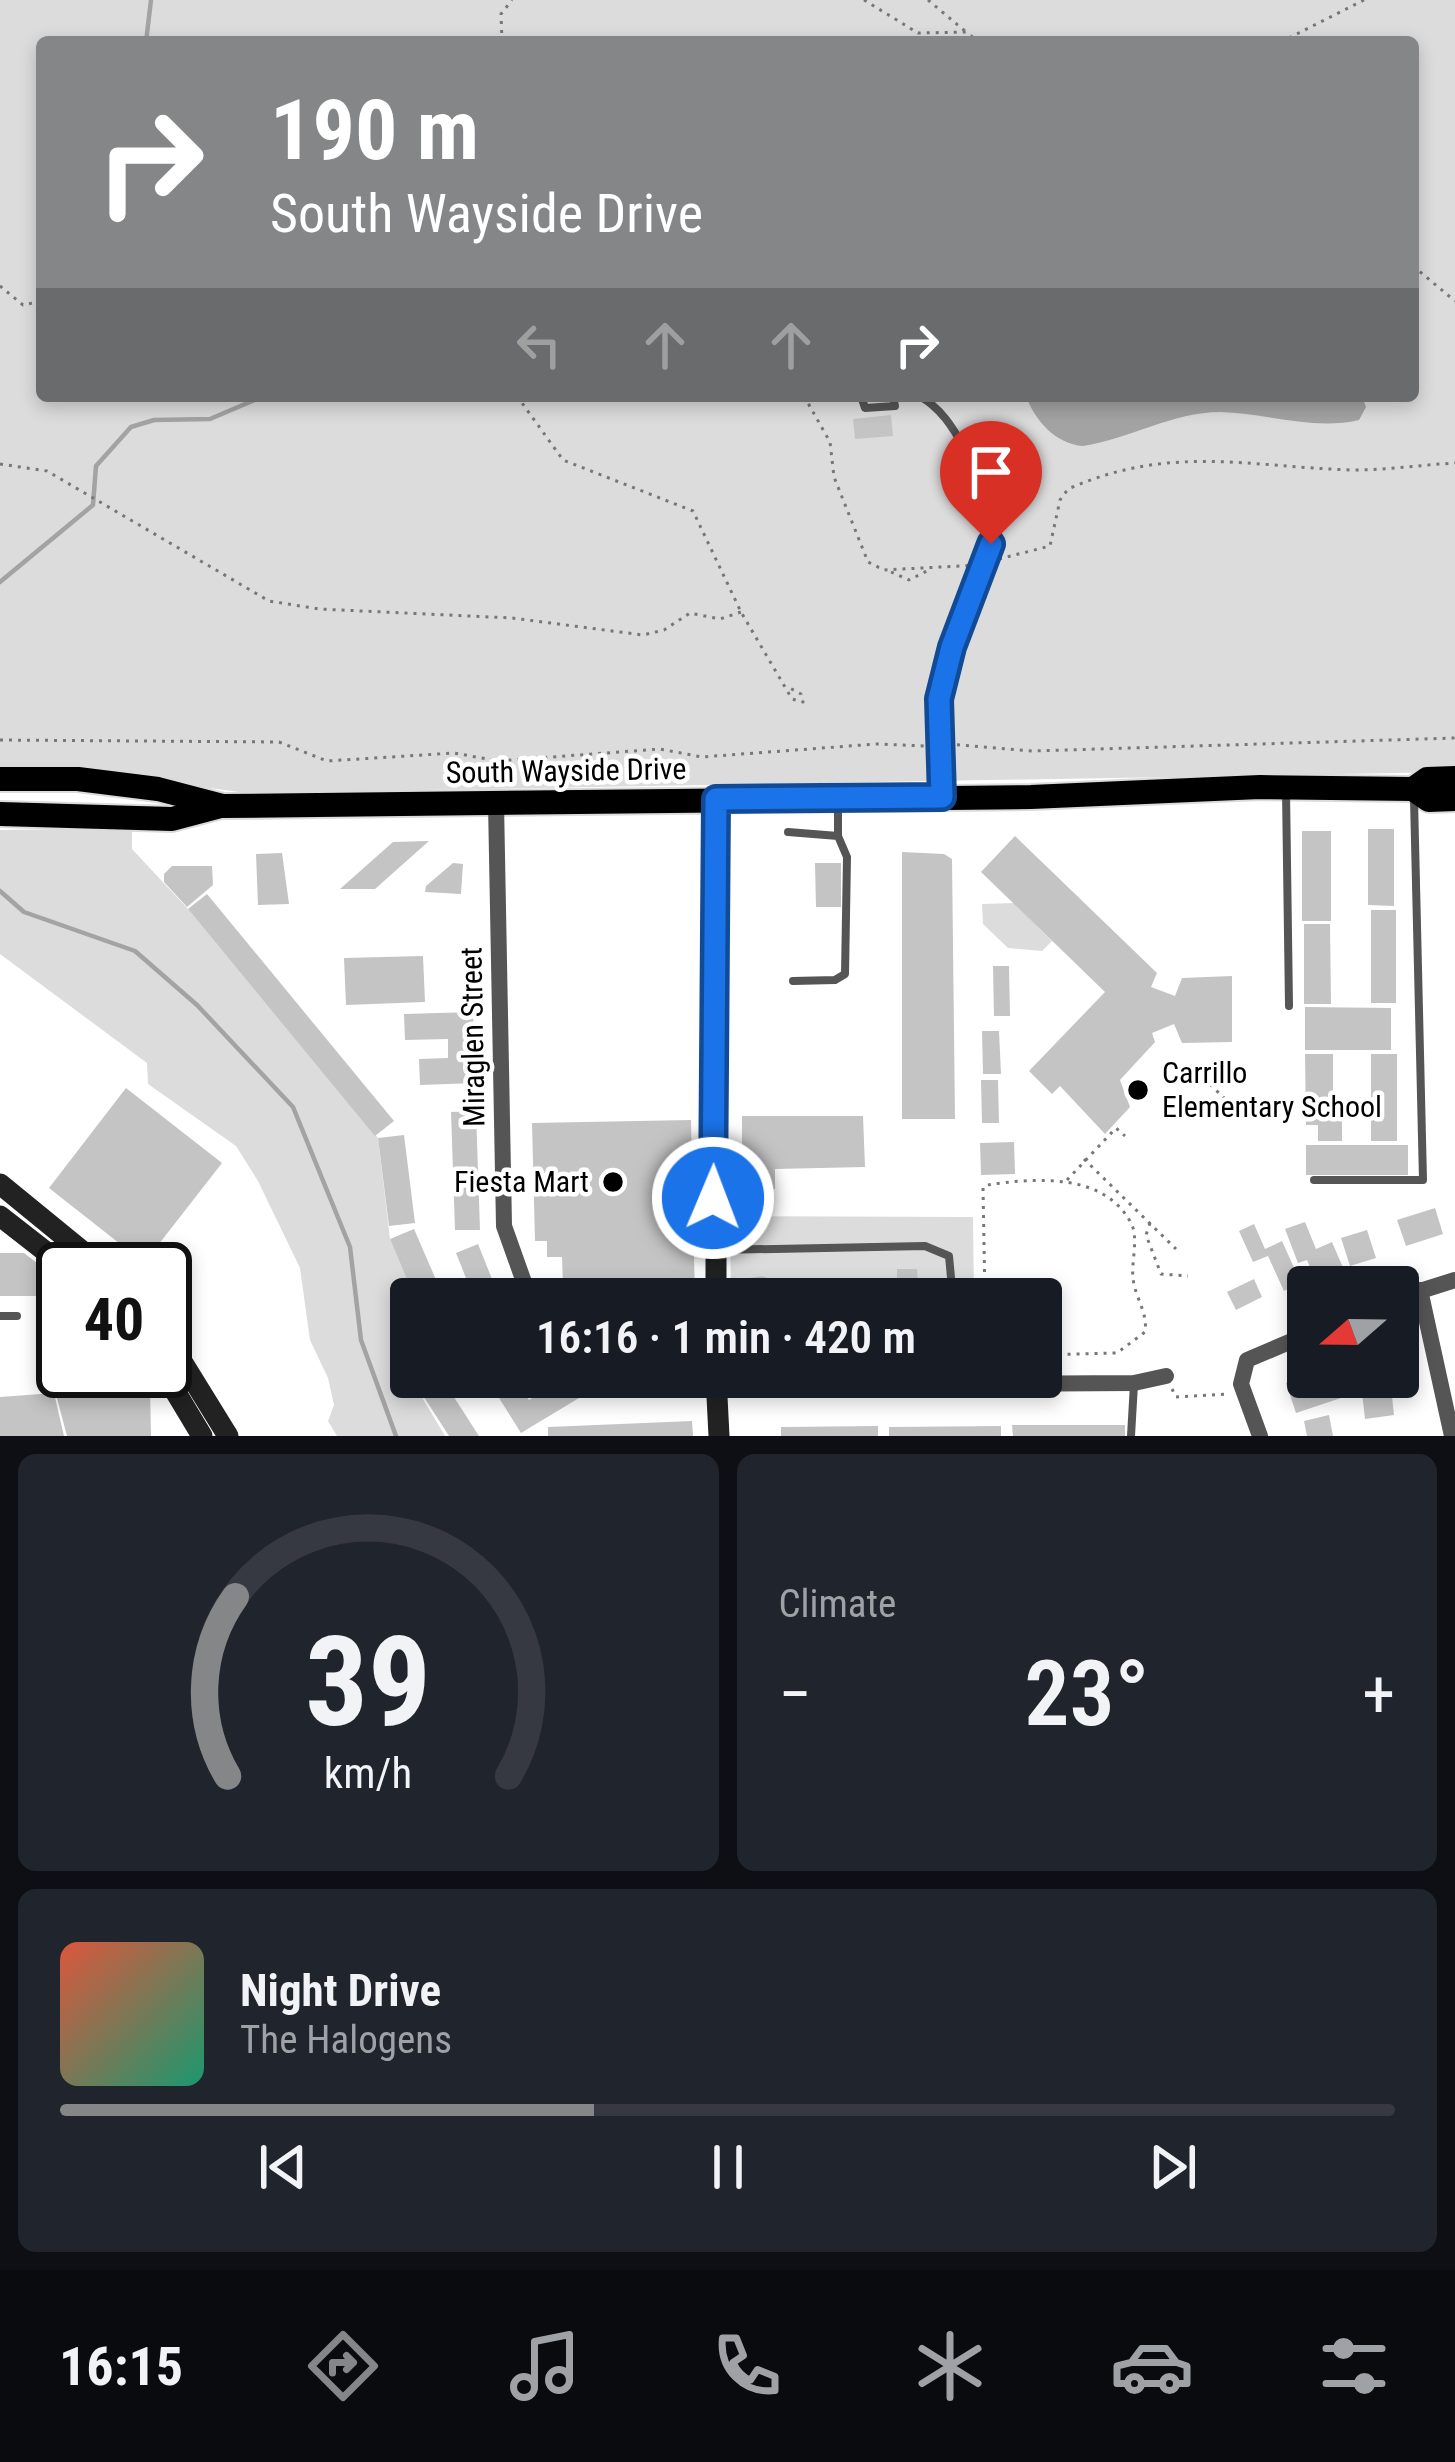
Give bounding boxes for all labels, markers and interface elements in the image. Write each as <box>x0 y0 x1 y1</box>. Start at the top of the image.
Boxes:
text: 190 m <box>270 81 479 180</box>
icon: right <box>72 84 228 240</box>
text: South Wayside Drive <box>270 182 703 245</box>
icon: left <box>506 312 572 378</box>
icon: ahead <box>632 312 698 378</box>
icon: ahead <box>758 312 824 378</box>
icon: right <box>884 312 950 378</box>
pin <box>940 421 1042 544</box>
icon: arrive <box>958 439 1024 505</box>
street label: South Wayside Drive <box>445 751 687 790</box>
street label: Miraglen Street <box>453 947 492 1127</box>
place label: Carrillo Elementary School <box>1162 1055 1382 1124</box>
marker: Carrillo Elementary School <box>1125 1077 1151 1103</box>
position arrow <box>650 1135 776 1261</box>
place label: Fiesta Mart <box>454 1164 589 1199</box>
marker: Fiesta Mart <box>600 1169 626 1195</box>
speed limit sign: 40 <box>36 1242 192 1398</box>
north arrow <box>1287 1266 1419 1398</box>
map controls <box>1287 1266 1419 1398</box>
text: 16:16 · 1 min · 420 m <box>536 1311 916 1364</box>
text: Climate <box>779 1581 896 1627</box>
text: 39 <box>305 1609 431 1755</box>
text: 23° <box>1024 1642 1149 1747</box>
text: − <box>779 1656 812 1733</box>
text: + <box>1362 1656 1395 1733</box>
text: km/h <box>324 1747 412 1797</box>
text: Night Drive <box>240 1964 441 2017</box>
text: The Halogens <box>240 2017 452 2063</box>
icon: previous <box>250 2134 316 2200</box>
icon: pause <box>695 2134 761 2200</box>
icon: next <box>1140 2134 1206 2200</box>
icon: directions <box>301 2324 385 2408</box>
icon: music <box>503 2324 587 2408</box>
icon: phone <box>705 2324 789 2408</box>
icon: climate <box>908 2324 992 2408</box>
icon: car <box>1110 2324 1194 2408</box>
icon: filters <box>1312 2324 1396 2408</box>
text: 16:15 <box>59 2335 183 2398</box>

